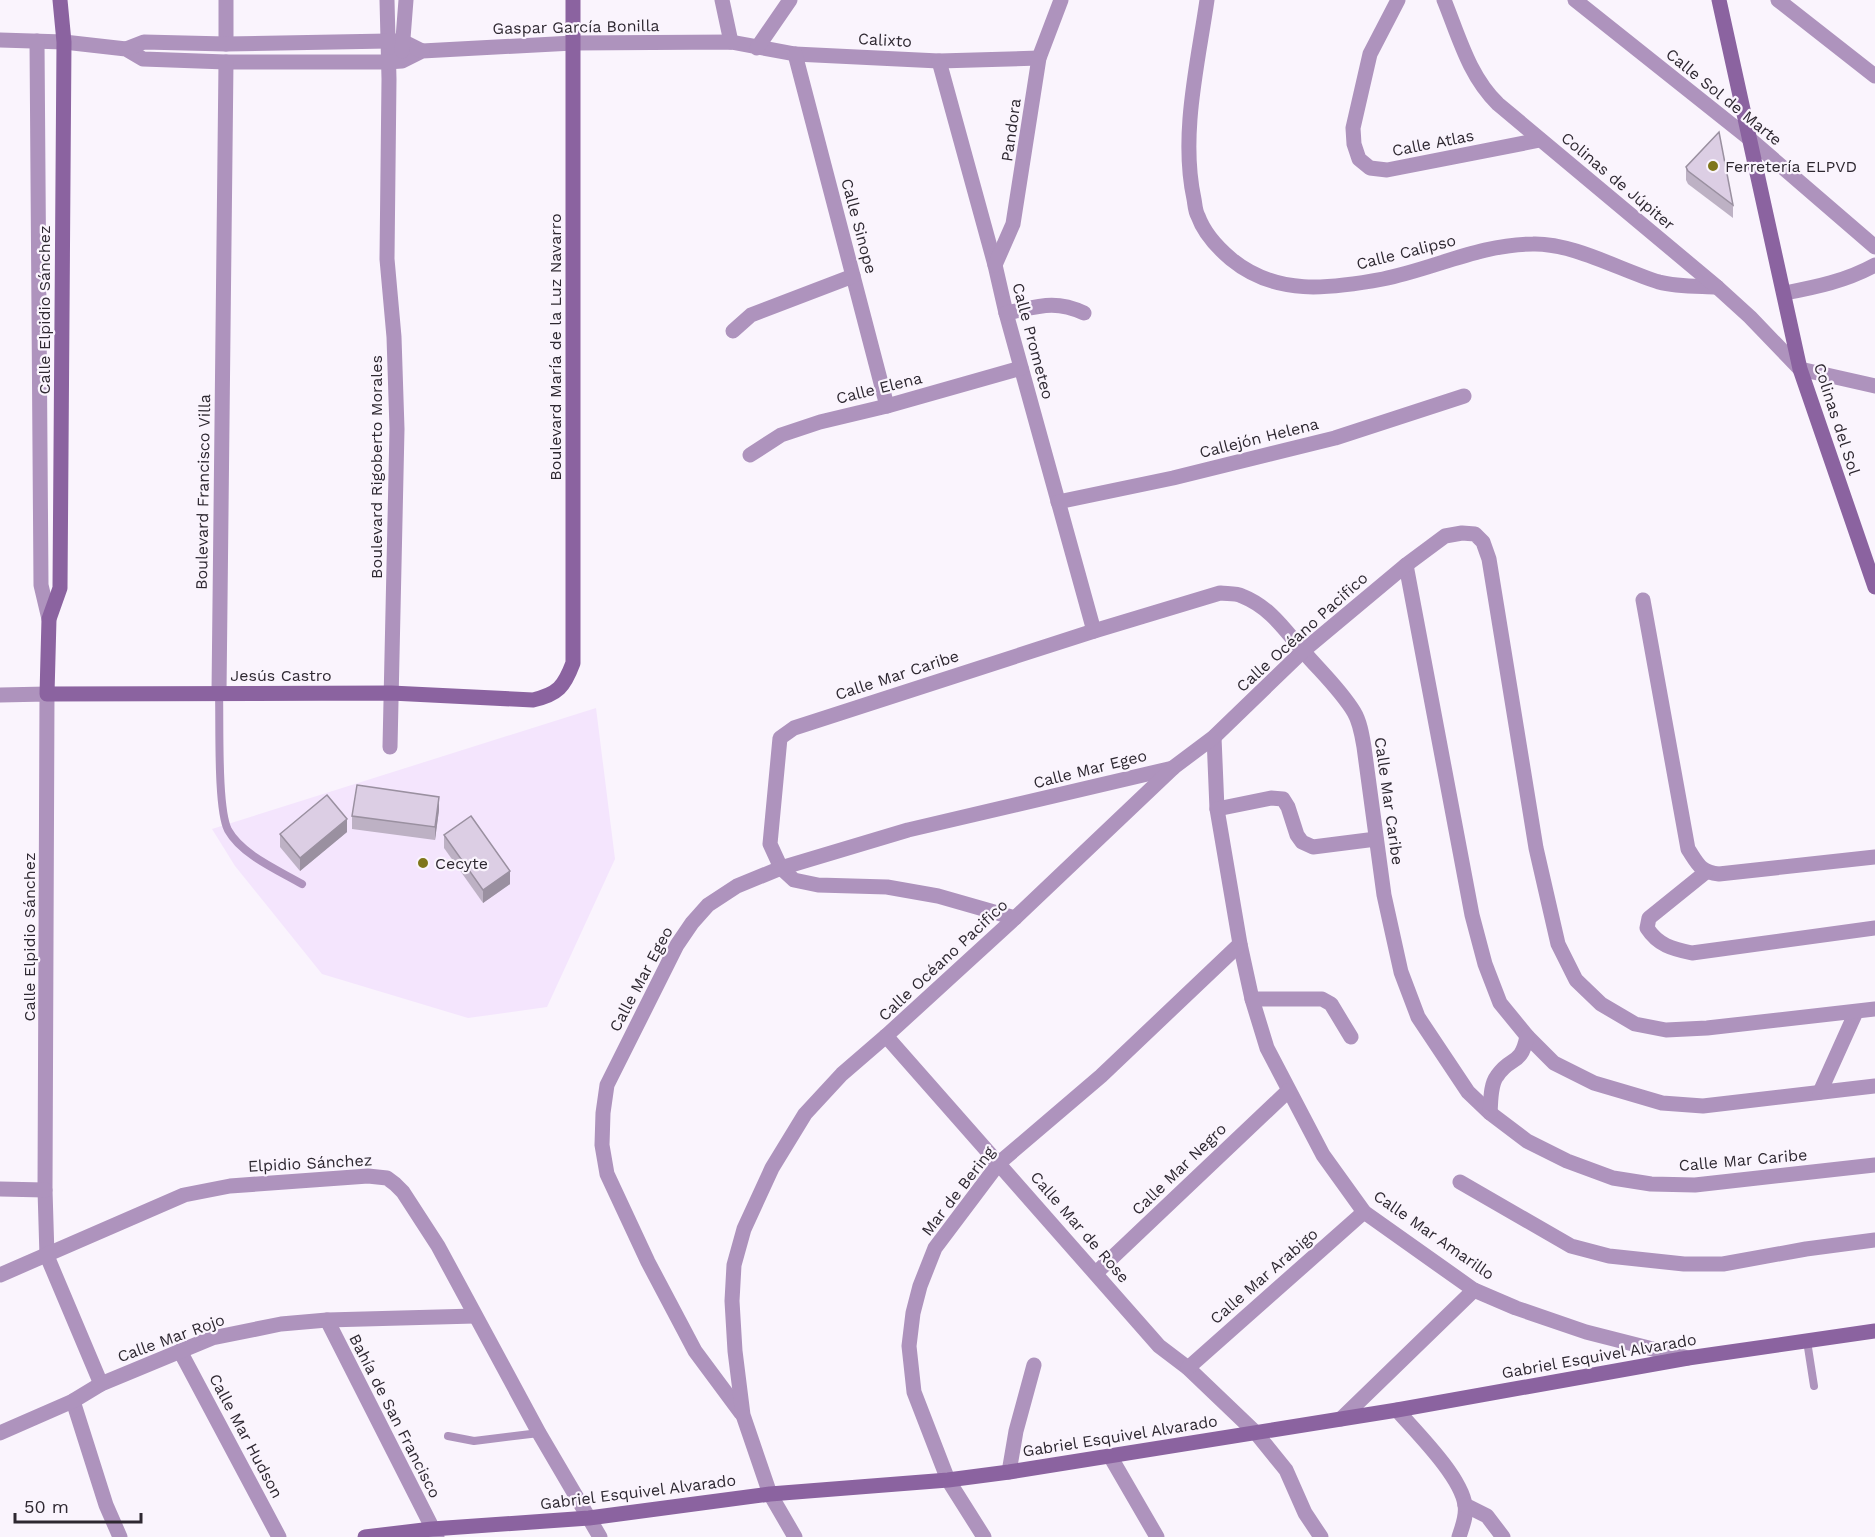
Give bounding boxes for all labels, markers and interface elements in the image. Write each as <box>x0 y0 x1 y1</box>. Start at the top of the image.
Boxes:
street label: Gaspar García Bonilla <box>492 16 660 38</box>
street label: Calixto <box>858 29 912 51</box>
street label: Calle Sol de Marte <box>1662 44 1786 150</box>
street label: Pandora <box>997 97 1025 163</box>
street label: Calle Atlas <box>1390 126 1476 160</box>
street label: Colinas de Júpiter <box>1557 128 1679 234</box>
place label: Ferretería ELPVD <box>1725 157 1857 176</box>
marker: Ferretería ELPVD <box>1706 159 1720 173</box>
street label: Calle Sinope <box>837 176 881 276</box>
street label: Boulevard María de la Luz Navarro <box>546 213 565 481</box>
street label: Calle Elpidio Sánchez <box>35 226 54 394</box>
street label: Calle Calipso <box>1354 230 1458 274</box>
street label: Calle Prometeo <box>1008 281 1058 401</box>
street label: Boulevard Rigoberto Morales <box>367 355 386 579</box>
street label: Colinas del Sol <box>1810 361 1864 477</box>
street label: Calle Elena <box>834 368 924 408</box>
street label: Boulevard Francisco Villa <box>192 394 214 590</box>
street label: Callejón Helena <box>1197 414 1321 462</box>
street label: Calle Océano Pacifico <box>1233 568 1371 696</box>
street label: Calle Mar Caribe <box>833 646 961 704</box>
street label: Jesús Castro <box>230 666 332 685</box>
street label: Calle Mar Caribe <box>1371 736 1407 866</box>
street label: Calle Mar Egeo <box>1031 746 1149 792</box>
street label: Calle Elpidio Sánchez <box>20 853 39 1021</box>
place label: Cecyte <box>435 854 488 873</box>
marker: Cecyte <box>416 856 430 870</box>
street label: Calle Océano Pacifico <box>874 895 1012 1025</box>
street label: Calle Mar Egeo <box>605 923 677 1035</box>
street label: Calle Mar Negro <box>1128 1119 1230 1219</box>
street label: Mar de Bering <box>917 1142 999 1239</box>
street label: Calle Mar Caribe <box>1678 1145 1808 1175</box>
street label: Elpidio Sánchez <box>247 1150 373 1176</box>
street label: Calle Mar de Rose <box>1027 1168 1133 1286</box>
street label: Calle Mar Amarillo <box>1370 1186 1498 1284</box>
street label: Calle Mar Arabigo <box>1206 1224 1322 1328</box>
street label: Calle Mar Rojo <box>115 1310 227 1366</box>
street label: Gabriel Esquivel Alvarado <box>1500 1330 1698 1382</box>
street label: Bahía de San Francisco <box>345 1331 445 1501</box>
street label: Calle Mar Hudson <box>205 1371 287 1501</box>
street label: Gabriel Esquivel Alvarado <box>1021 1411 1219 1461</box>
street label: Gabriel Esquivel Alvarado <box>539 1471 737 1513</box>
scale bar <box>15 1486 141 1524</box>
text: 50 m <box>24 1496 69 1517</box>

